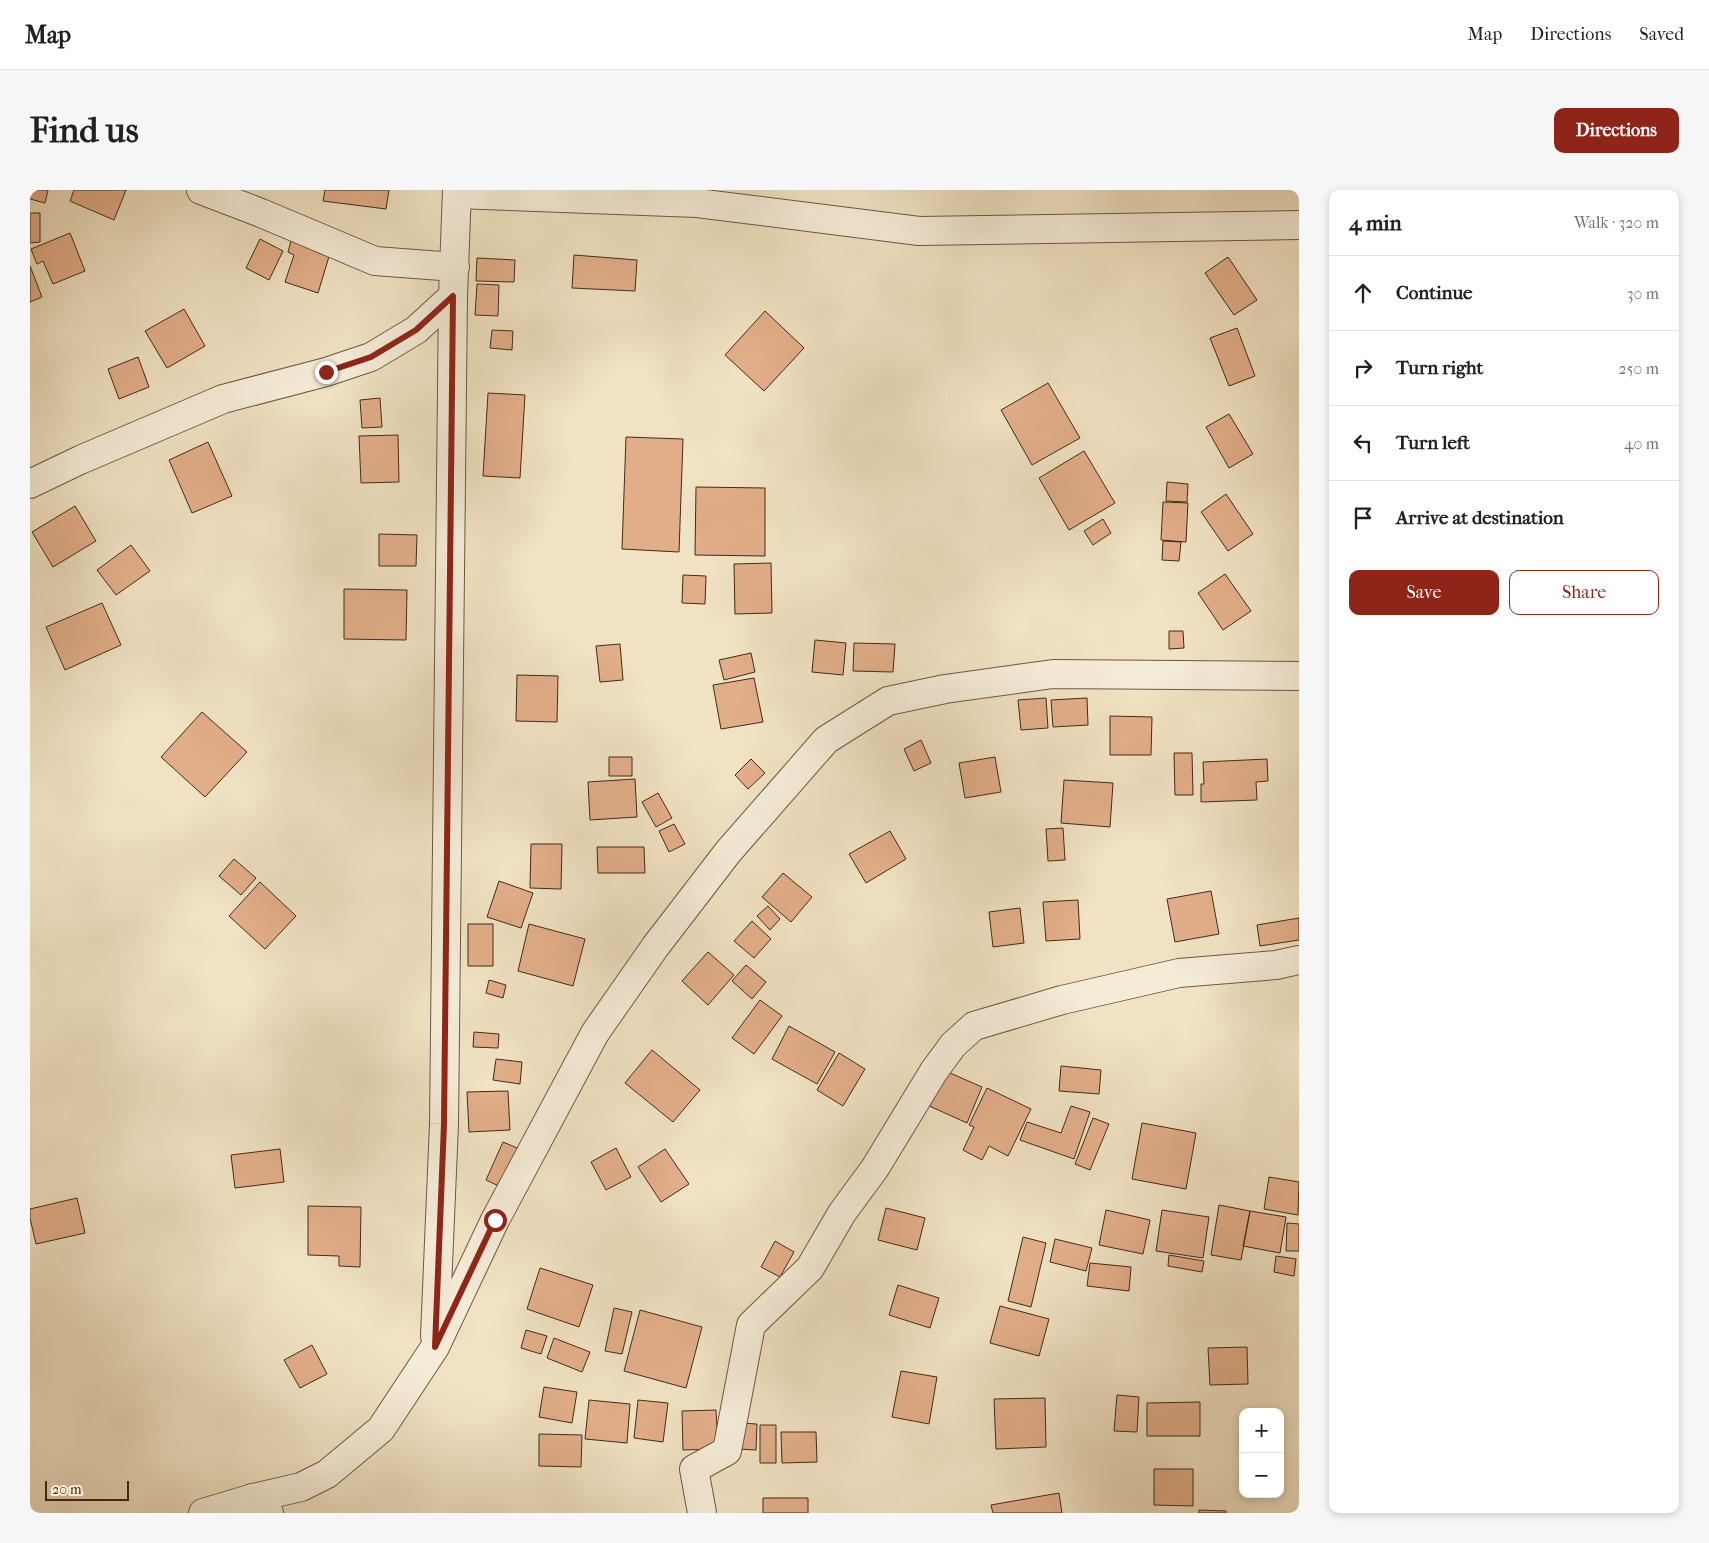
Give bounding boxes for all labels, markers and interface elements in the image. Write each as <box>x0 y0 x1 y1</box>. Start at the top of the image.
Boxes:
text: Map <box>25 21 71 49</box>
text: Map <box>1468 24 1502 45</box>
text: Directions <box>1530 24 1611 45</box>
text: Saved <box>1639 24 1684 45</box>
button: Directions <box>1554 108 1679 153</box>
text: Find us <box>30 110 139 151</box>
text: 4 min <box>1349 211 1402 235</box>
text: Walk · 320 m <box>1574 213 1659 232</box>
icon: ahead <box>1349 279 1377 307</box>
text: Continue <box>1396 282 1472 304</box>
text: 30 m <box>1627 284 1659 303</box>
icon: right <box>1349 354 1377 382</box>
text: Turn right <box>1396 357 1483 379</box>
text: 250 m <box>1618 359 1659 378</box>
route end <box>315 361 338 384</box>
icon: left <box>1349 429 1377 457</box>
text: Turn left <box>1396 432 1470 454</box>
text: 40 m <box>1624 434 1659 453</box>
icon: arrive <box>1349 504 1377 532</box>
text: Arrive at destination <box>1396 507 1564 529</box>
button: Save <box>1349 570 1499 615</box>
button: Share <box>1509 570 1659 615</box>
route start <box>484 1209 507 1232</box>
map controls <box>1239 1408 1284 1498</box>
button: + <box>1239 1408 1284 1453</box>
button: − <box>1239 1453 1284 1498</box>
scale bar <box>45 1478 129 1501</box>
text: 20 m <box>52 1481 82 1498</box>

